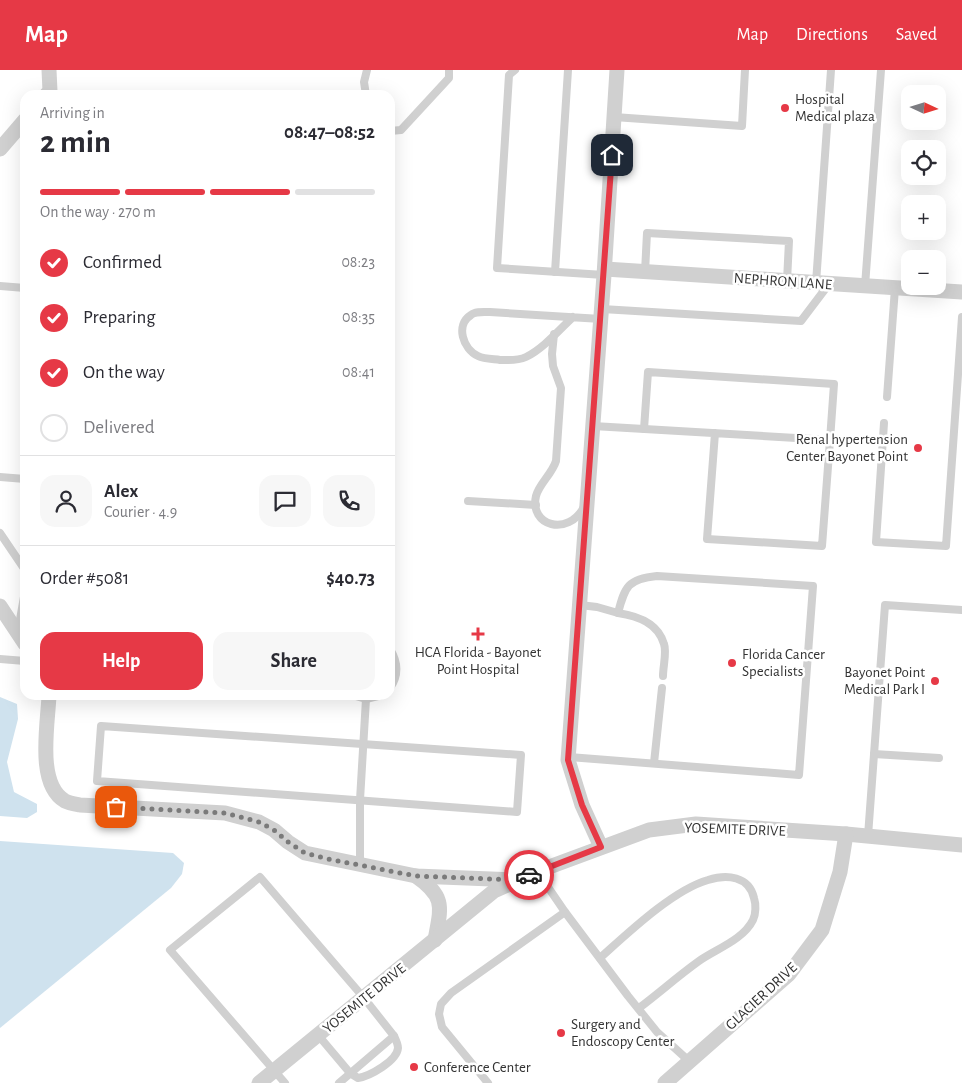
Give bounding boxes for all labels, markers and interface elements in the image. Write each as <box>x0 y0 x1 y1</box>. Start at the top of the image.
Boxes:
text: Map <box>25 23 68 47</box>
text: Map <box>737 26 768 44</box>
text: Directions <box>796 26 868 44</box>
text: Saved <box>896 26 937 44</box>
north arrow <box>901 85 946 130</box>
map controls <box>901 85 946 295</box>
place label: Hospital Medical plaza <box>795 92 875 124</box>
marker: Hospital Medical plaza <box>779 102 791 114</box>
text: Arriving in <box>40 105 105 121</box>
text: 08:47–08:52 <box>284 123 375 142</box>
text: 2 min <box>40 126 111 158</box>
pin <box>591 134 633 176</box>
button: locate <box>901 140 946 185</box>
icon: home <box>598 141 626 169</box>
button: + <box>901 195 946 240</box>
text: On the way · 270 m <box>40 204 156 220</box>
icon: check <box>40 249 68 277</box>
button: − <box>901 250 946 295</box>
text: Confirmed <box>83 253 162 272</box>
text: 08:23 <box>341 254 375 270</box>
street label: NEPHRON LANE <box>733 271 833 292</box>
icon: check <box>40 304 68 332</box>
text: Preparing <box>83 308 156 327</box>
text: 08:35 <box>342 309 375 325</box>
icon: check <box>40 359 68 387</box>
text: On the way <box>83 363 165 382</box>
text: 08:41 <box>342 364 375 380</box>
text: Delivered <box>83 418 155 437</box>
place label: Renal hypertension Center Bayonet Point <box>786 432 908 464</box>
marker: Renal hypertension Center Bayonet Point <box>912 442 924 454</box>
button: person <box>40 475 92 527</box>
button: chat <box>259 475 311 527</box>
button: phone <box>323 475 375 527</box>
text: Alex <box>104 482 138 501</box>
text: Courier · 4.9 <box>104 504 177 520</box>
text: Order #5081 <box>40 569 129 588</box>
text: $40.73 <box>326 569 375 588</box>
marker: HCA Florida - Bayonet Point Hospital <box>471 627 485 641</box>
button: Help <box>40 632 203 690</box>
button: Share <box>213 632 375 690</box>
place label: HCA Florida - Bayonet Point Hospital <box>415 645 542 677</box>
place label: Florida Cancer Specialists <box>742 647 825 679</box>
marker: Florida Cancer Specialists <box>726 657 738 669</box>
place label: Bayonet Point Medical Park I <box>844 665 925 697</box>
marker: Bayonet Point Medical Park I <box>929 675 941 687</box>
pin <box>95 786 137 828</box>
icon: bag <box>102 793 130 821</box>
street label: YOSEMITE DRIVE <box>684 820 786 839</box>
courier <box>504 850 554 900</box>
icon: car <box>515 861 543 889</box>
street label: GLACIER DRIVE <box>723 960 800 1033</box>
street label: YOSEMITE DRIVE <box>320 961 408 1036</box>
place label: Surgery and Endoscopy Center <box>571 1017 675 1049</box>
marker: Surgery and Endoscopy Center <box>555 1027 567 1039</box>
place label: Conference Center <box>424 1060 531 1075</box>
marker: Conference Center <box>408 1061 420 1073</box>

